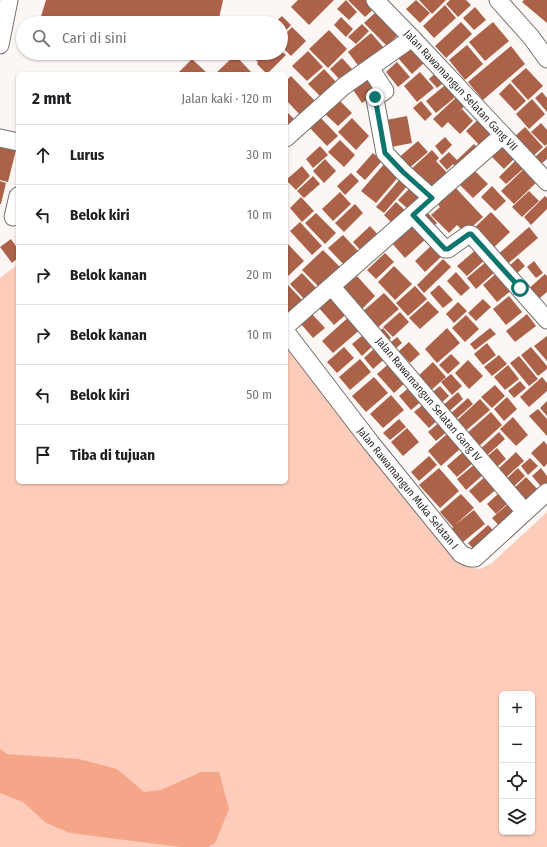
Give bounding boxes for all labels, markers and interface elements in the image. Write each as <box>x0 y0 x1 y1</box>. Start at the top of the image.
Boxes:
search box <box>16 16 288 60</box>
icon: search <box>30 27 52 49</box>
street label: Jalan Rawamangun Selatan Gang VII <box>401 27 520 153</box>
text: Cari di sini <box>62 29 127 47</box>
text: 2 mnt <box>32 88 71 109</box>
route end <box>366 88 384 106</box>
text: Jalan kaki · 120 m <box>182 91 272 106</box>
icon: ahead <box>32 144 54 166</box>
text: Lurus <box>70 146 104 164</box>
text: 30 m <box>246 147 272 162</box>
icon: left <box>32 204 54 226</box>
text: Belok kiri <box>70 206 130 224</box>
text: 10 m <box>247 207 272 222</box>
icon: right <box>32 264 54 286</box>
text: Belok kanan <box>70 266 147 284</box>
text: 20 m <box>246 267 272 282</box>
route start <box>511 279 529 297</box>
icon: right <box>32 324 54 346</box>
text: Belok kanan <box>70 326 147 344</box>
text: 10 m <box>247 327 272 342</box>
street label: Jalan Rawamangun Selatan Gang IV <box>373 335 484 464</box>
icon: left <box>32 384 54 406</box>
text: Belok kiri <box>70 386 130 404</box>
text: 50 m <box>246 387 272 402</box>
street label: Jalan Rawamangun Muka Selatan I <box>354 425 461 552</box>
icon: arrive <box>32 444 54 466</box>
text: Tiba di tujuan <box>70 446 155 464</box>
map controls <box>499 691 535 835</box>
button: + <box>499 691 535 727</box>
button: − <box>499 727 535 763</box>
button: locate <box>499 763 535 799</box>
button: layers <box>499 799 535 835</box>

